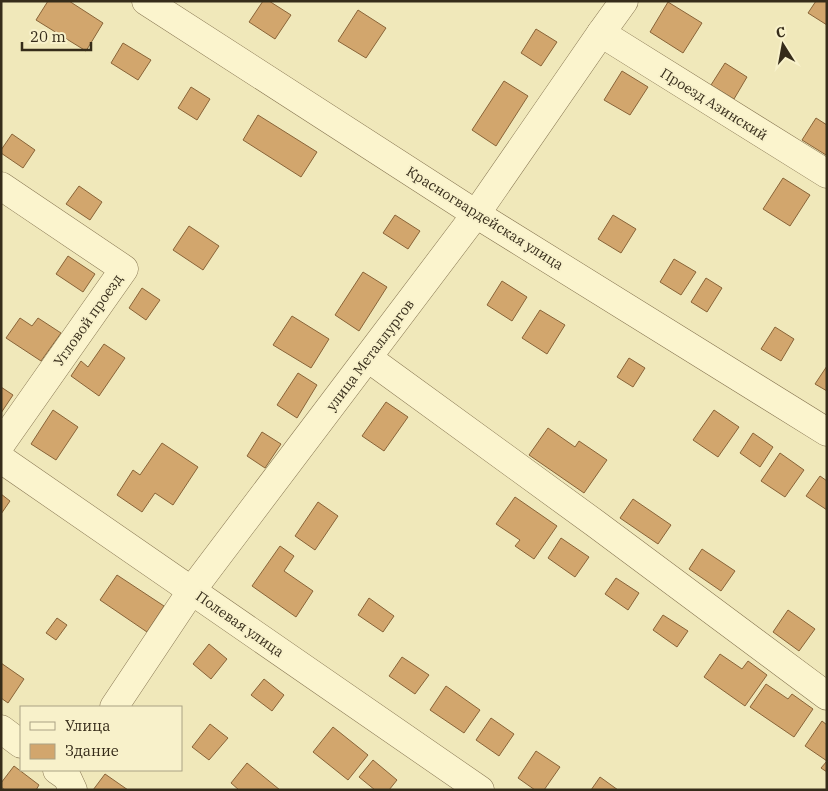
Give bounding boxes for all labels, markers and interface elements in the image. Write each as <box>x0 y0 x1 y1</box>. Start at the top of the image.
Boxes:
scale bar <box>22 20 91 52</box>
north arrow <box>758 20 808 70</box>
text: С <box>774 23 787 42</box>
text: 20 m <box>30 27 66 46</box>
street label: Проезд Азинский <box>657 64 771 144</box>
street label: Красногвардейская улица <box>403 162 567 274</box>
street label: Угловой проезд <box>50 270 127 370</box>
street label: улица Металлургов <box>322 296 418 414</box>
street label: Полевая улица <box>193 587 288 661</box>
legend <box>20 706 182 771</box>
text: Улица <box>65 716 110 735</box>
text: Здание <box>65 741 119 760</box>

